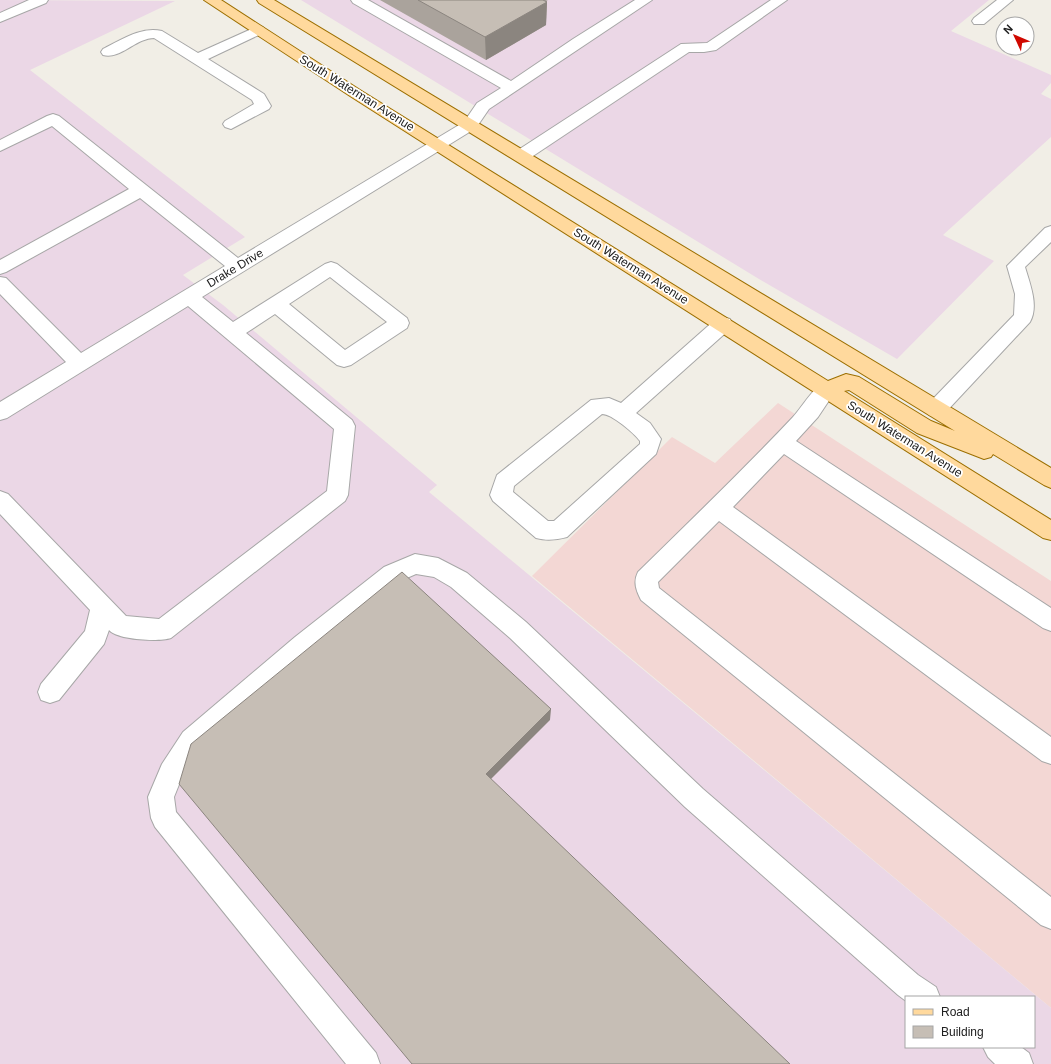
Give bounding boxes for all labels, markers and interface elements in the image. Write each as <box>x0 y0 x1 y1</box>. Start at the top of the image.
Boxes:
north arrow <box>995 16 1035 56</box>
text: N <box>1001 22 1015 36</box>
street label: South Waterman Avenue <box>297 52 417 134</box>
street label: South Waterman Avenue <box>571 225 691 307</box>
street label: Drake Drive <box>204 246 266 290</box>
street label: South Waterman Avenue <box>845 398 965 480</box>
legend <box>905 996 1035 1048</box>
text: Road <box>941 1005 970 1019</box>
text: Building <box>941 1025 984 1039</box>

